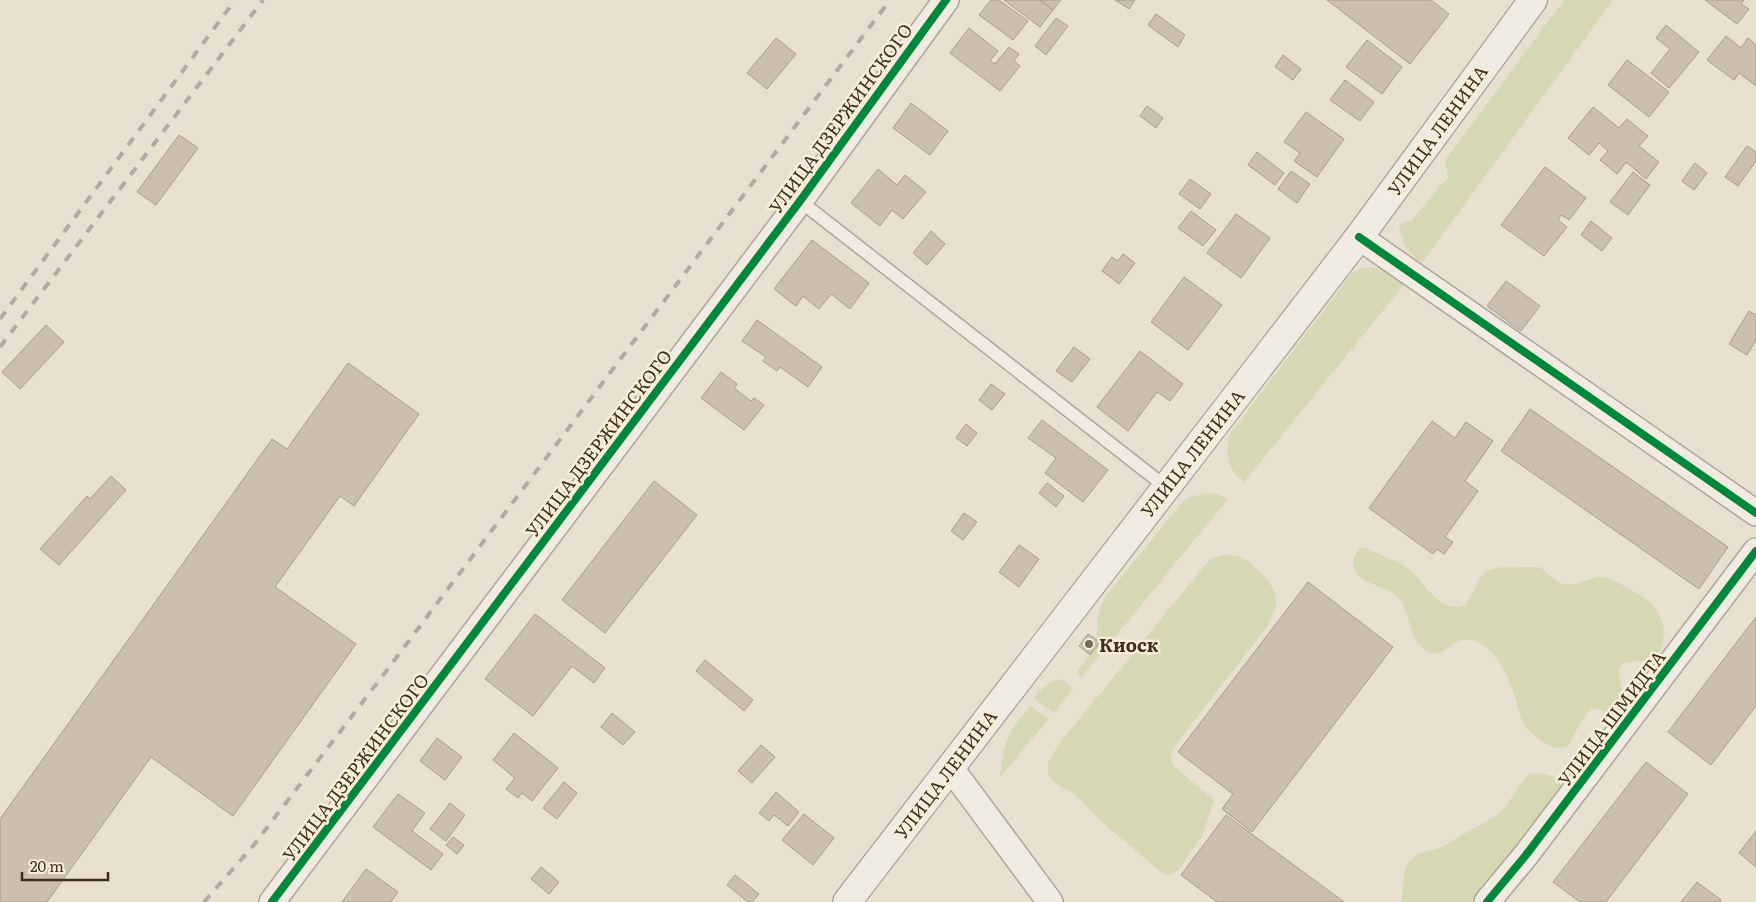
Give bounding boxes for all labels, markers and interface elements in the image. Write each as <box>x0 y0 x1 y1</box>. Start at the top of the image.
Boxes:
street label: УЛИЦА ДЗЕРЖИНСКОГО <box>762 17 918 219</box>
street label: УЛИЦА ЛЕНИНА <box>1380 59 1494 201</box>
street label: УЛИЦА ДЗЕРЖИНСКОГО <box>518 343 678 543</box>
street label: УЛИЦА ЛЕНИНА <box>1133 383 1251 523</box>
place label: Киоск <box>1099 631 1159 658</box>
marker: Киоск <box>1083 638 1095 650</box>
street label: УЛИЦА ШМИДТА <box>1551 644 1671 792</box>
street label: УЛИЦА ДЗЕРЖИНСКОГО <box>275 667 435 867</box>
street label: УЛИЦА ЛЕНИНА <box>887 704 1003 844</box>
scale bar <box>22 850 109 882</box>
text: 20 m <box>30 854 64 877</box>

